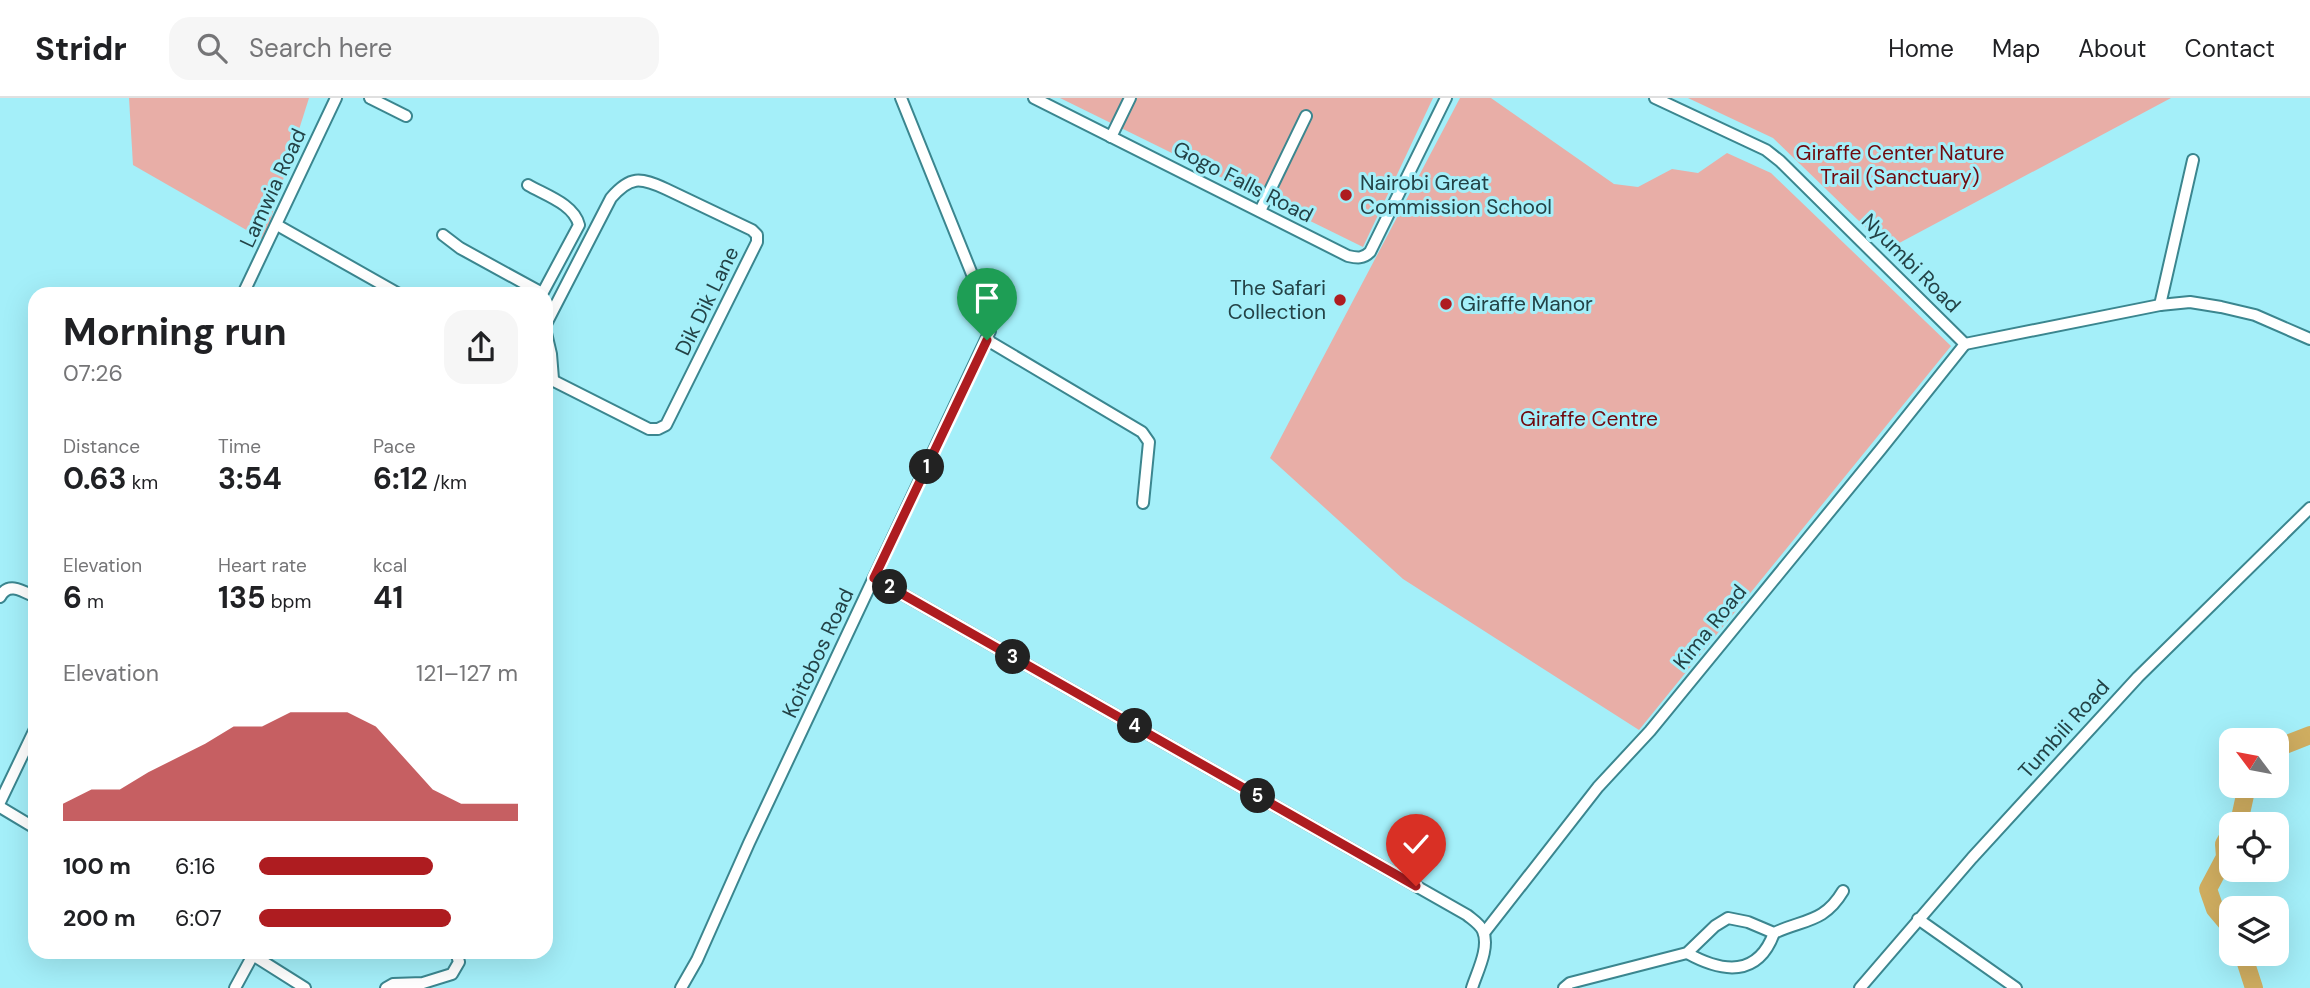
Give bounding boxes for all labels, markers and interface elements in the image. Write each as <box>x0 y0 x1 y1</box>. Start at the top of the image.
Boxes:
search box <box>169 17 659 80</box>
text: Stridr <box>35 27 127 70</box>
icon: search <box>193 29 231 67</box>
text: Search here <box>249 31 392 65</box>
text: Home <box>1888 33 1954 64</box>
text: Map <box>1992 33 2040 64</box>
text: About <box>2078 33 2147 64</box>
text: Contact <box>2185 33 2275 64</box>
street label: Lamwia Road <box>233 124 313 252</box>
street label: Gogo Falls Road <box>1168 135 1318 229</box>
park label: Giraffe Center Nature Trail (Sanctuary) <box>1796 139 2005 191</box>
place label: Nairobi Great Commission School <box>1360 169 1552 221</box>
marker: Nairobi Great Commission School <box>1338 187 1354 203</box>
street label: Nyumbi Road <box>1855 207 1967 319</box>
street label: Dik Dik Lane <box>669 242 745 360</box>
pin <box>957 268 1017 340</box>
place label: The Safari Collection <box>1228 274 1326 326</box>
icon: arrive <box>968 279 1006 317</box>
place label: Giraffe Manor <box>1460 290 1593 318</box>
marker: The Safari Collection <box>1332 292 1348 308</box>
marker: Giraffe Manor <box>1438 296 1454 312</box>
text: Morning run <box>63 307 287 357</box>
button: share <box>444 310 518 384</box>
text: 07:26 <box>63 358 123 388</box>
park label: Giraffe Centre <box>1520 405 1658 433</box>
text: Distance <box>63 434 140 459</box>
text: Time <box>218 434 261 459</box>
text: Pace <box>373 434 416 459</box>
pin: 1 <box>909 450 944 484</box>
text: 1 <box>923 454 930 479</box>
text: 0.63 <box>63 459 127 498</box>
text: 3:54 <box>218 459 282 498</box>
text: 6:12 <box>373 459 428 498</box>
text: km <box>127 470 158 495</box>
text: /km <box>428 470 467 495</box>
text: Elevation <box>63 553 142 578</box>
text: Heart rate <box>218 553 307 578</box>
text: kcal <box>373 553 407 578</box>
pin: 2 <box>872 570 908 604</box>
text: 2 <box>884 574 895 599</box>
text: 6 <box>63 578 82 617</box>
text: 135 <box>218 578 266 617</box>
text: 41 <box>373 578 403 617</box>
street label: Kima Road <box>1667 579 1753 675</box>
street label: Koitobos Road <box>776 584 860 722</box>
text: m <box>82 589 104 614</box>
text: bpm <box>266 589 311 614</box>
pin: 3 <box>996 640 1030 674</box>
text: 3 <box>1007 644 1018 669</box>
text: Elevation <box>63 658 159 688</box>
text: 121–127 m <box>416 658 518 688</box>
street label: Tumbili Road <box>2012 674 2116 784</box>
pin: 4 <box>1118 708 1152 744</box>
text: 4 <box>1128 713 1141 738</box>
north arrow <box>2219 728 2289 798</box>
map controls <box>2219 728 2289 966</box>
pin: 5 <box>1240 778 1276 814</box>
text: 5 <box>1252 783 1263 808</box>
button: locate <box>2219 812 2289 882</box>
pin <box>1386 814 1446 886</box>
icon: check <box>1397 825 1435 863</box>
text: 100 m <box>63 851 131 881</box>
text: 6:16 <box>175 851 216 881</box>
button: layers <box>2219 896 2289 966</box>
text: 200 m <box>63 903 136 933</box>
text: 6:07 <box>175 903 222 933</box>

